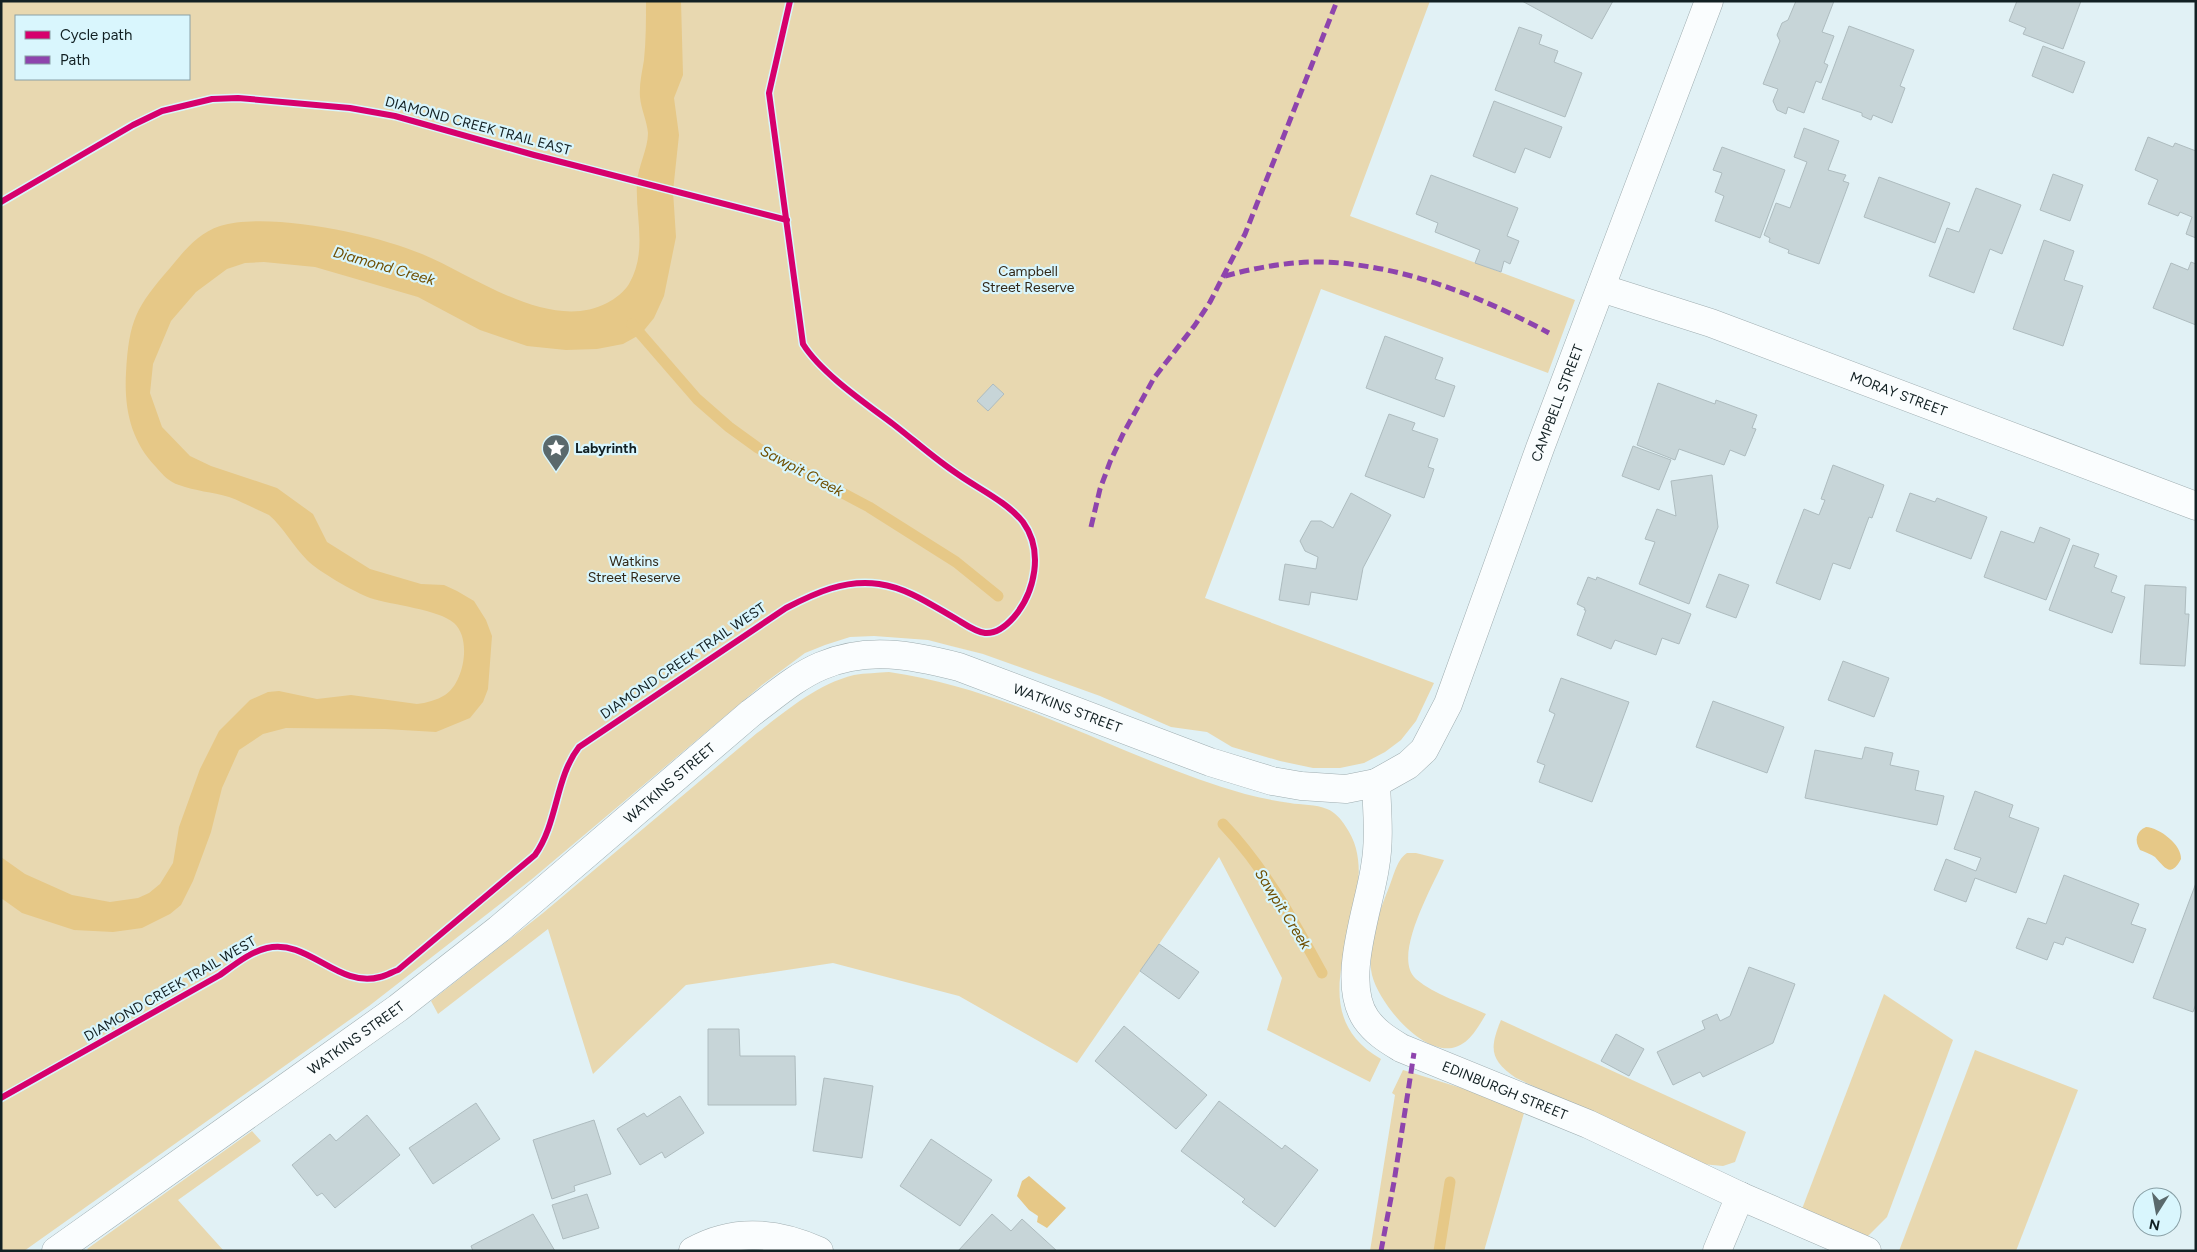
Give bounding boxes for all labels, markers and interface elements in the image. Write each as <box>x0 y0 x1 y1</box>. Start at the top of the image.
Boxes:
legend <box>15 15 190 80</box>
text: Cycle path <box>60 26 132 44</box>
text: Path <box>60 51 90 69</box>
street label: DIAMOND CREEK TRAIL EAST <box>383 93 573 159</box>
water label: Diamond Creek <box>331 243 437 289</box>
park label: Campbell Street Reserve <box>982 263 1075 296</box>
street label: CAMPBELL STREET <box>1527 342 1587 464</box>
street label: MORAY STREET <box>1848 368 1950 420</box>
place icon: Labyrinth <box>541 433 571 472</box>
place label: Labyrinth <box>575 440 637 457</box>
water label: Sawpit Creek <box>757 442 847 501</box>
park label: Watkins Street Reserve <box>588 553 681 586</box>
street label: DIAMOND CREEK TRAIL WEST <box>597 599 769 723</box>
street label: WATKINS STREET <box>1011 680 1124 736</box>
street label: WATKINS STREET <box>620 739 719 827</box>
water label: Sawpit Creek <box>1251 866 1315 953</box>
street label: DIAMOND CREEK TRAIL WEST <box>81 933 259 1045</box>
street label: WATKINS STREET <box>304 998 408 1078</box>
street label: EDINBURGH STREET <box>1440 1057 1570 1123</box>
north arrow <box>2132 1187 2182 1237</box>
text: N <box>2148 1215 2162 1234</box>

